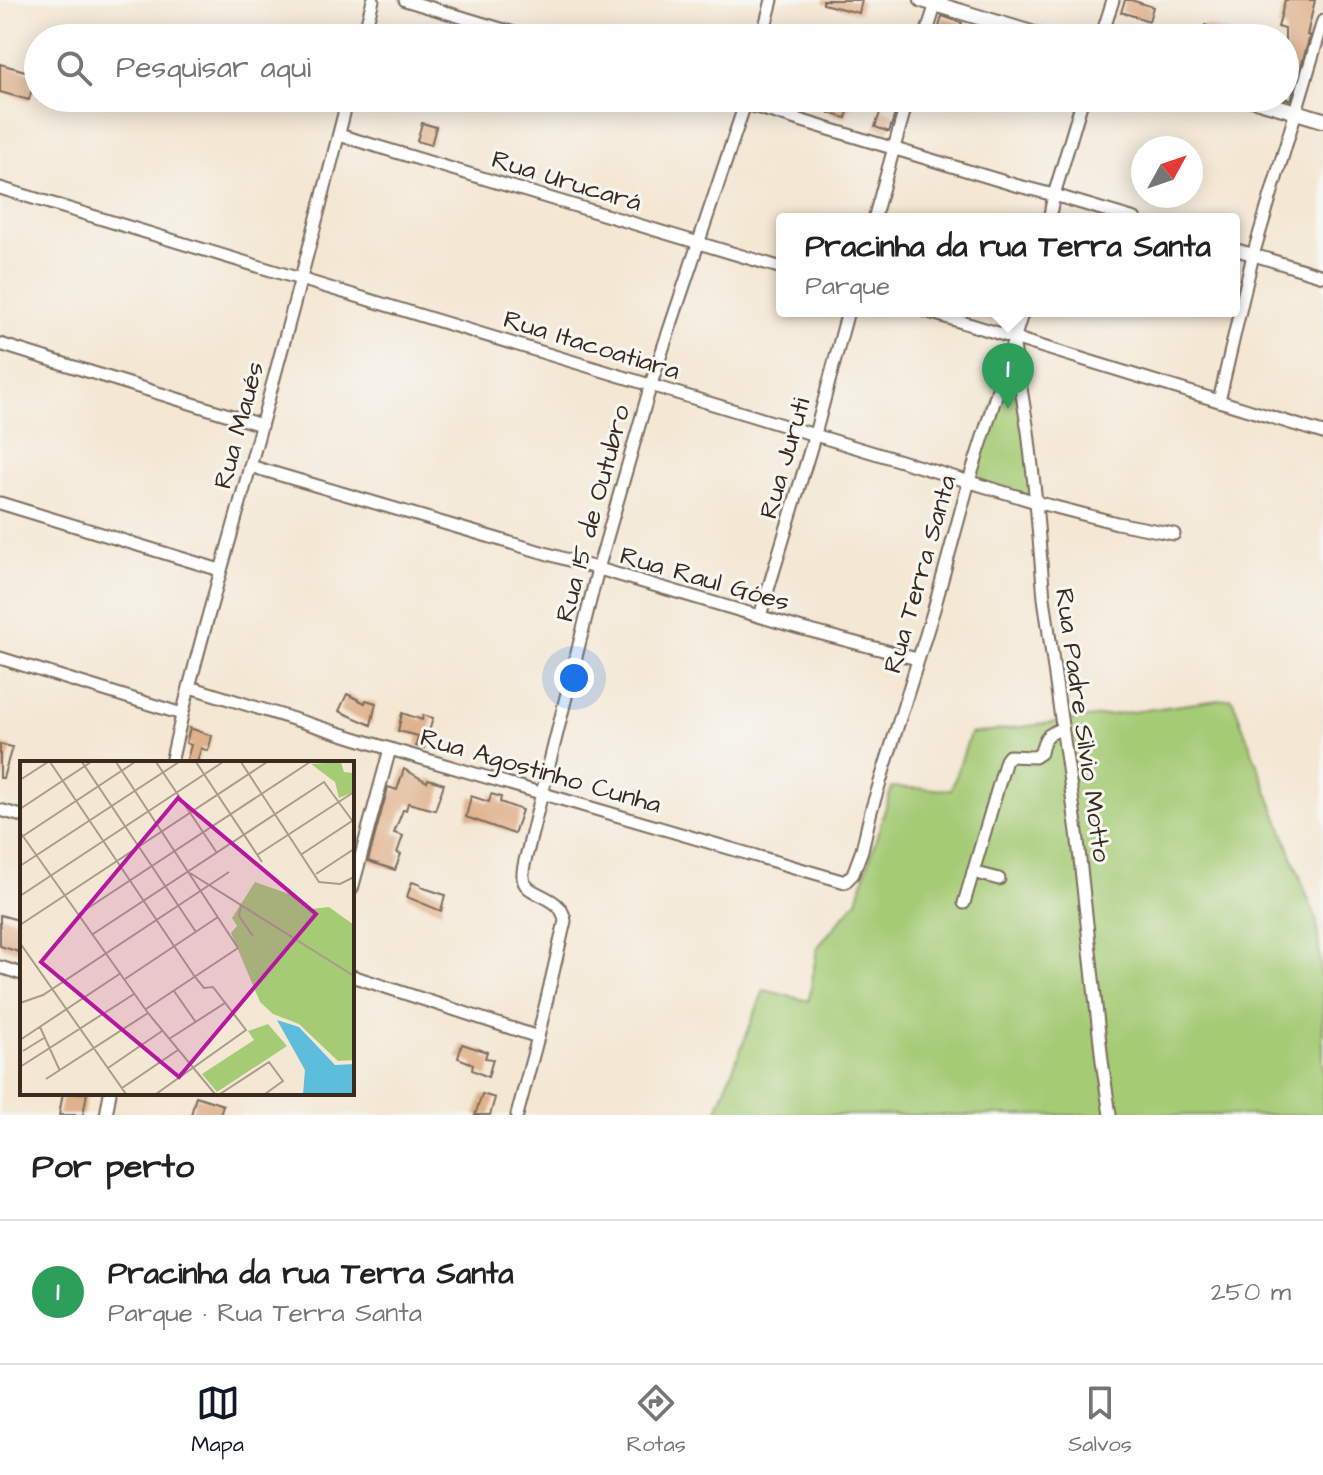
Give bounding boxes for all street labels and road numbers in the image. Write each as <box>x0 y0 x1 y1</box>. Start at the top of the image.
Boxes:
street label: Rua Urucará <box>487 141 646 221</box>
street label: Rua Itacoatiara <box>499 301 684 389</box>
street label: Rua Maués <box>205 358 273 493</box>
street label: Rua Juruti <box>751 393 819 523</box>
street label: Rua 15 de Outubro <box>547 400 639 626</box>
street label: Rua Terra Santa <box>874 471 965 678</box>
street label: Rua Raul Góes <box>616 538 794 620</box>
street label: Rua Padre Silvio Motto <box>1046 586 1120 865</box>
street label: Rua Agostinho Cunha <box>415 719 665 825</box>

